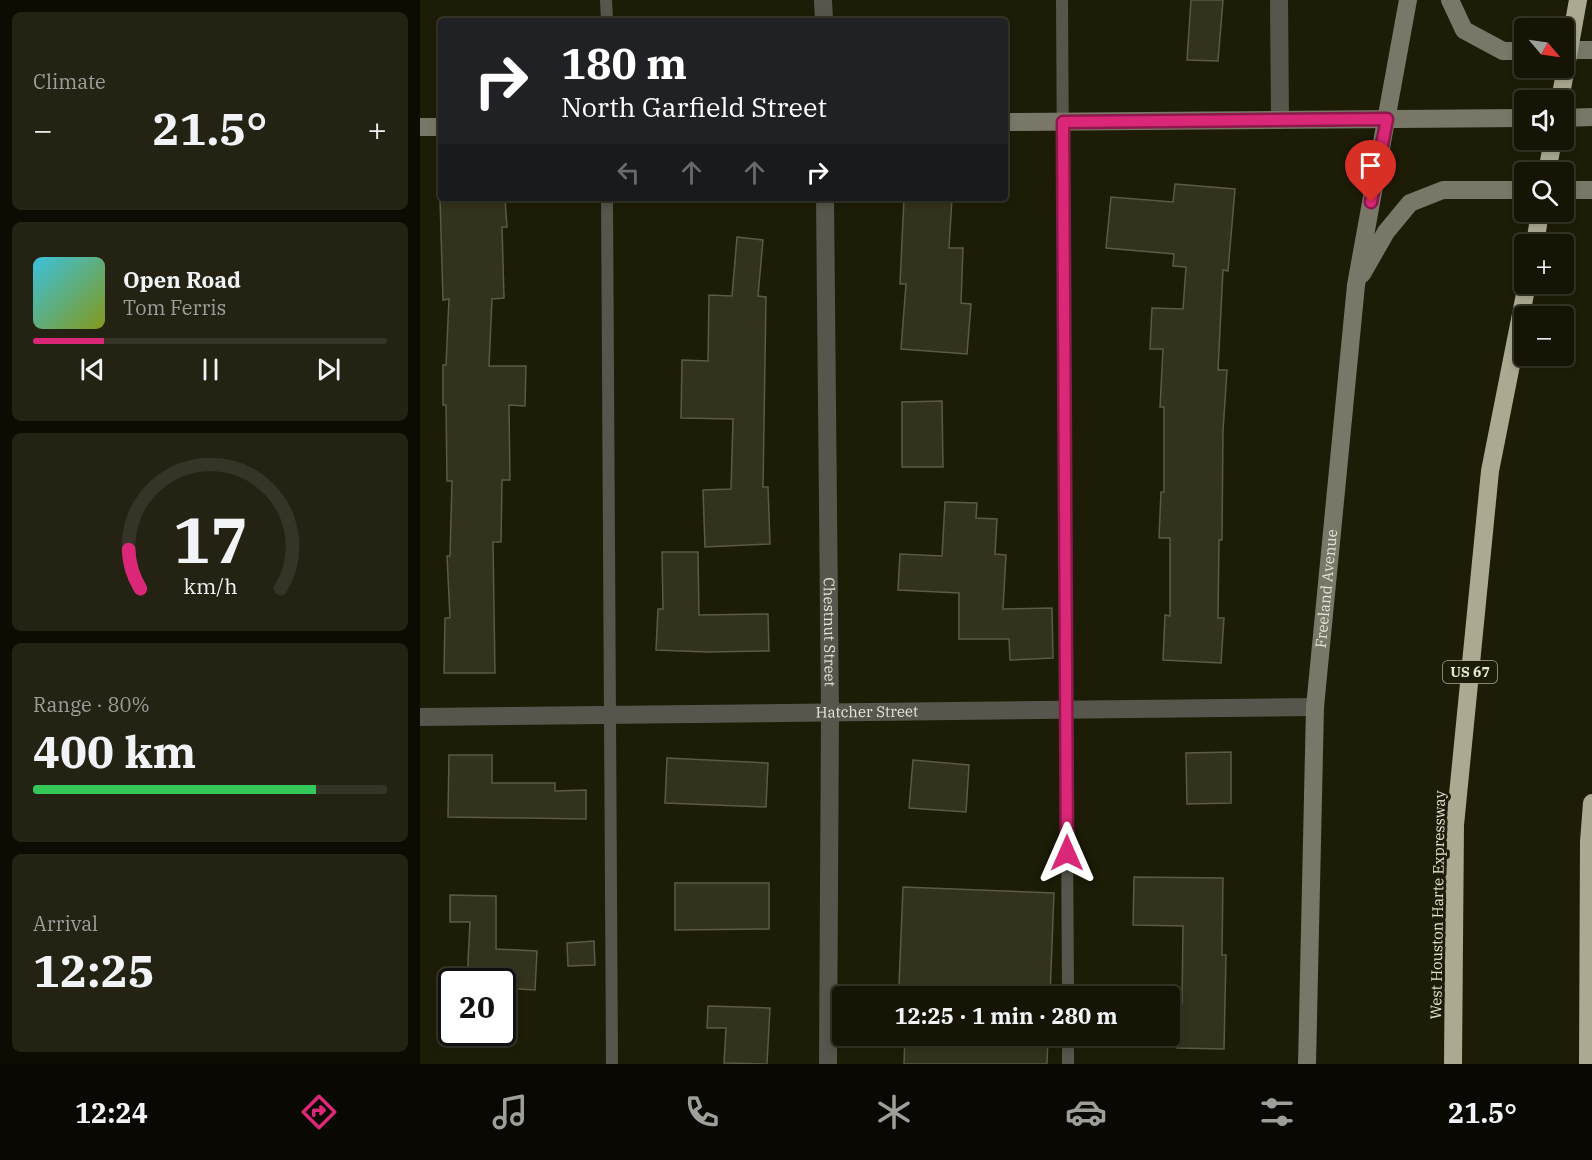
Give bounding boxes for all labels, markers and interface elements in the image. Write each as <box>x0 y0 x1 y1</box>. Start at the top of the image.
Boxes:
north arrow <box>1514 18 1574 78</box>
map controls <box>1514 18 1574 366</box>
text: 180 m <box>561 36 687 91</box>
icon: right <box>462 42 540 120</box>
text: Climate <box>33 68 106 95</box>
text: North Garfield Street <box>561 89 827 124</box>
button: sound <box>1514 90 1574 150</box>
text: 21.5° <box>153 99 267 157</box>
text: − <box>33 108 53 151</box>
text: + <box>367 108 387 151</box>
pin <box>1345 140 1396 202</box>
icon: arrive <box>1354 149 1387 182</box>
icon: left <box>612 156 645 189</box>
icon: ahead <box>675 156 708 189</box>
icon: ahead <box>738 156 771 189</box>
icon: right <box>801 156 834 189</box>
button: search <box>1514 162 1574 222</box>
button: + <box>1514 234 1574 294</box>
text: Open Road <box>123 265 241 294</box>
text: Tom Ferris <box>123 294 226 321</box>
button: − <box>1514 306 1574 366</box>
icon: previous <box>76 353 109 386</box>
icon: pause <box>194 353 227 386</box>
icon: next <box>312 353 345 386</box>
text: 17 <box>173 499 247 580</box>
street label: Freeland Avenue <box>1311 528 1341 649</box>
text: km/h <box>183 572 237 600</box>
street label: Chestnut Street <box>820 577 840 687</box>
road number: US 67 <box>1443 661 1497 683</box>
text: Range · 80% <box>33 691 150 718</box>
street label: Hatcher Street <box>816 701 918 722</box>
text: 400 km <box>33 722 196 780</box>
street label: West Houston Harte Expressway <box>1426 790 1449 1020</box>
position arrow <box>1035 821 1099 885</box>
text: Arrival <box>33 910 98 937</box>
text: 12:25 <box>33 941 155 999</box>
speed limit sign: 20 <box>438 968 516 1046</box>
text: 12:25 · 1 min · 280 m <box>894 1001 1118 1030</box>
icon: directions <box>298 1091 340 1133</box>
icon: music <box>489 1091 531 1133</box>
icon: phone <box>681 1091 723 1133</box>
icon: climate <box>873 1091 915 1133</box>
icon: car <box>1065 1091 1107 1133</box>
icon: filters <box>1256 1091 1298 1133</box>
text: 12:24 <box>75 1095 148 1130</box>
text: 21.5° <box>1448 1095 1517 1130</box>

